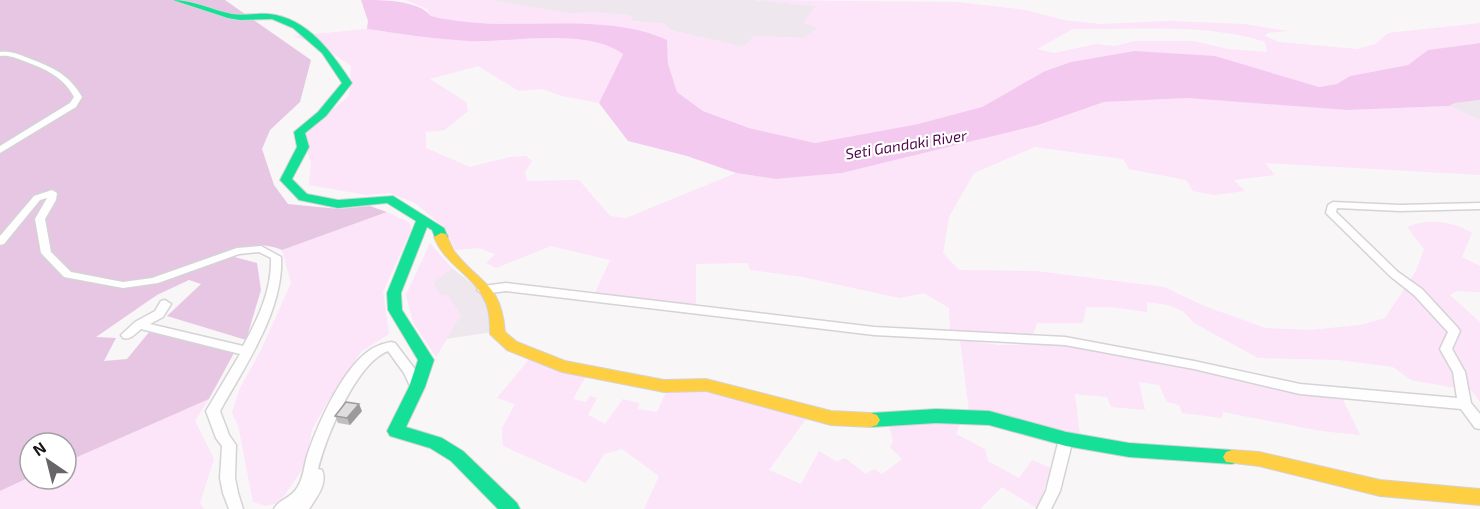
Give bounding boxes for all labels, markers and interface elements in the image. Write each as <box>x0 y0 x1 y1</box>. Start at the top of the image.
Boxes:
water label: Seti Gandaki River <box>844 125 969 162</box>
north arrow <box>18 431 78 491</box>
text: N <box>29 437 49 459</box>

